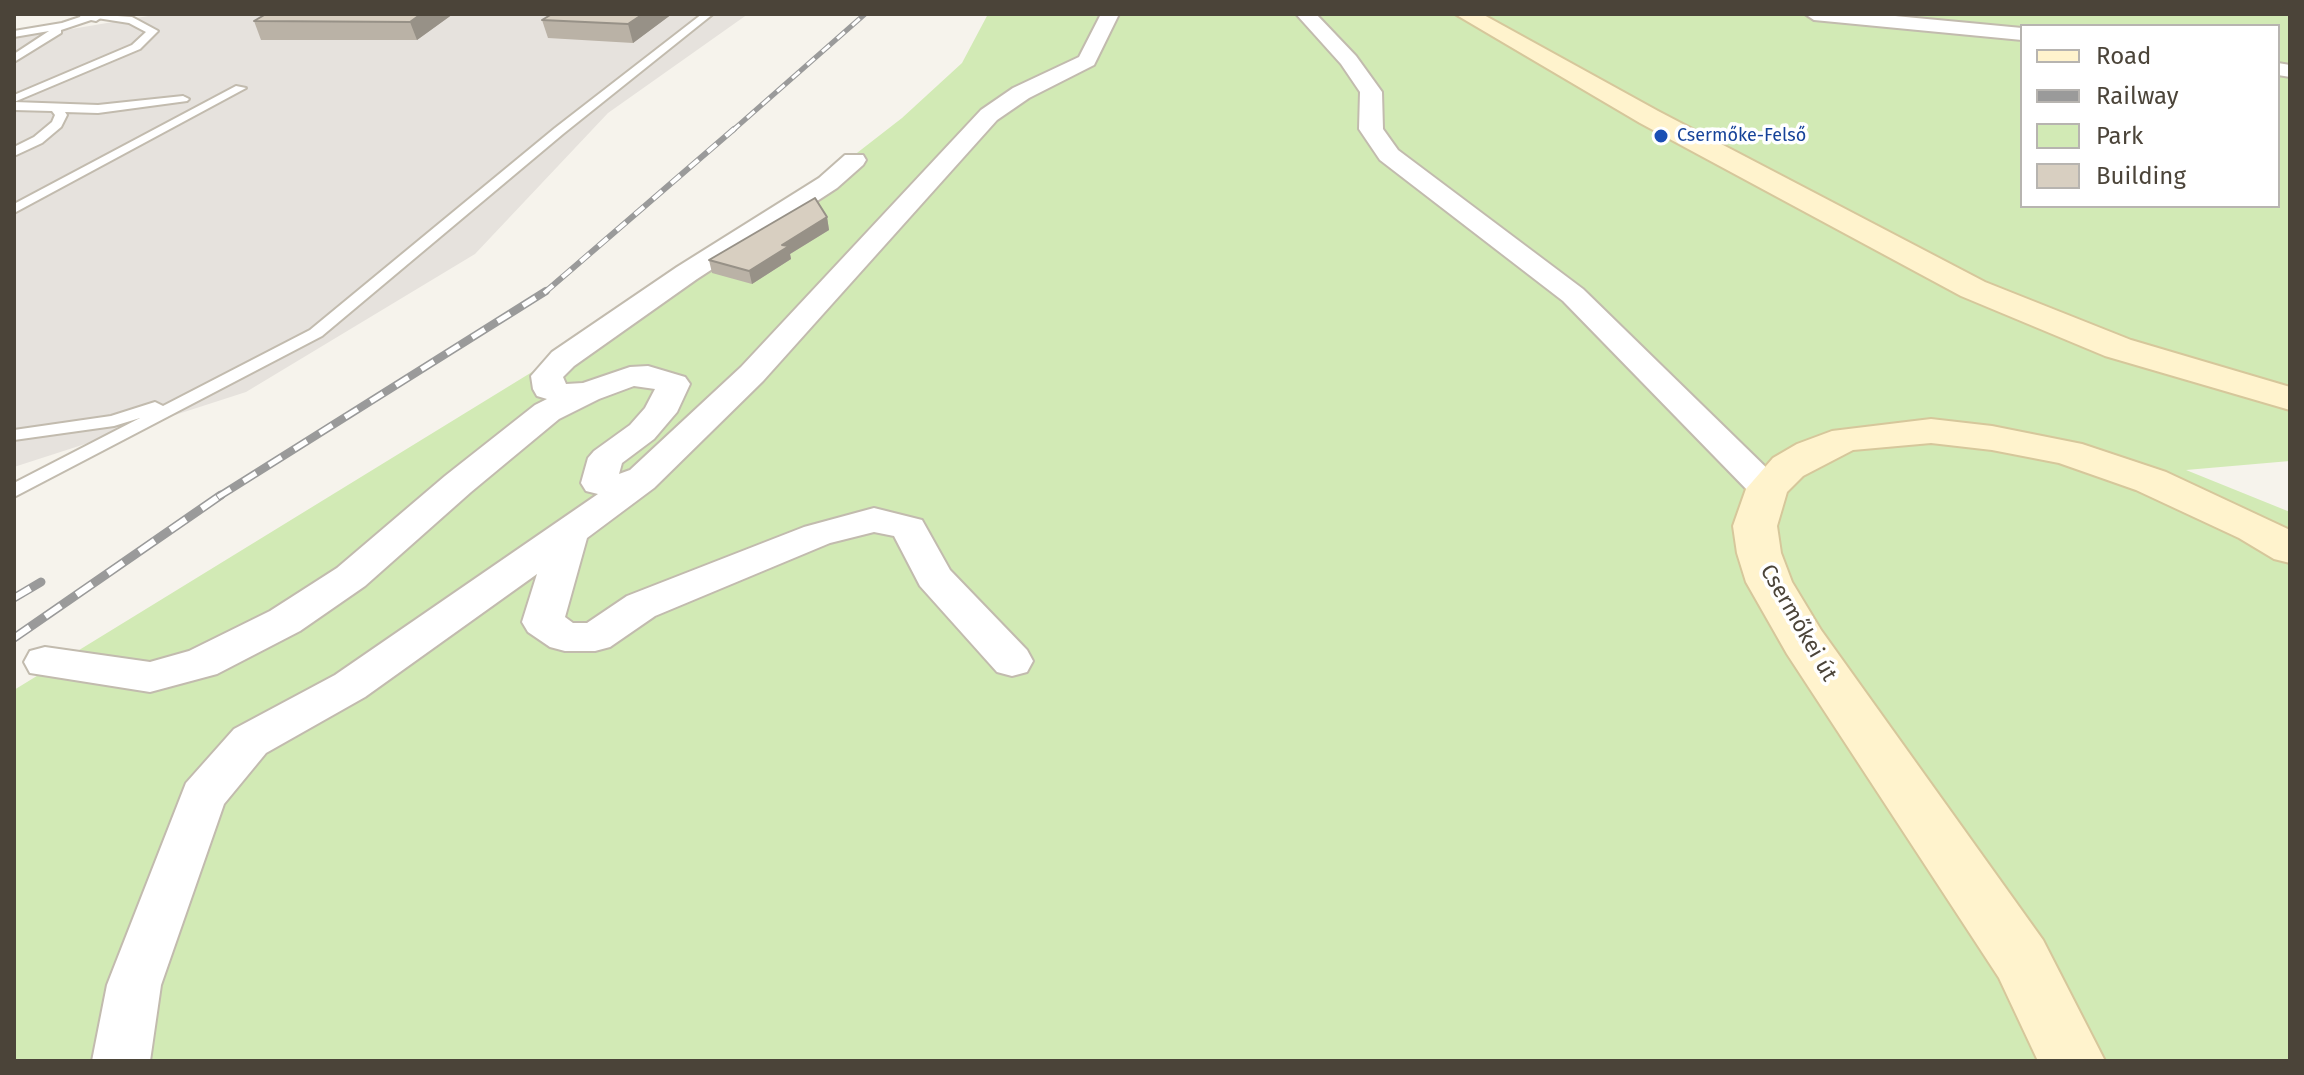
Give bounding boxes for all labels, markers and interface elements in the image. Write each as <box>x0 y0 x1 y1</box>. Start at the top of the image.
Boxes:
legend <box>2020 24 2280 208</box>
text: Road <box>2096 42 2151 70</box>
text: Railway <box>2096 82 2179 110</box>
text: Park <box>2096 122 2143 150</box>
place label: Csermőke-Felső <box>1677 125 1806 147</box>
marker: Csermőke-Felső <box>1652 127 1670 145</box>
text: Building <box>2096 162 2186 190</box>
street label: Csermőkei út <box>1754 560 1842 686</box>

